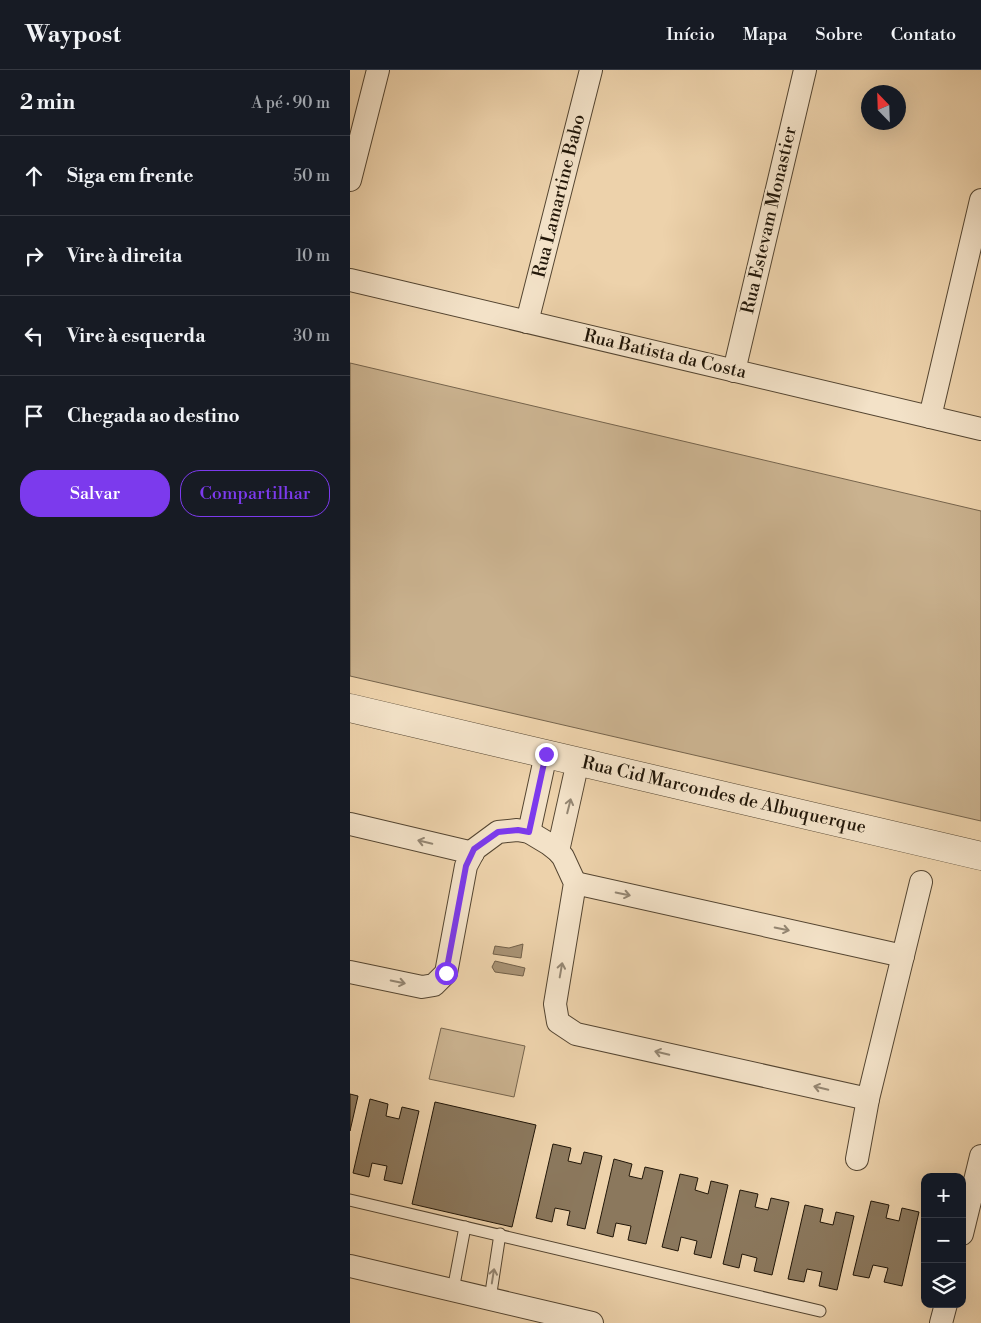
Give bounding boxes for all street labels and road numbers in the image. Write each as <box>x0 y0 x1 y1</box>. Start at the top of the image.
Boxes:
street label: Rua Lamartine Babo <box>528 112 590 280</box>
street label: Rua Estevam Monastier <box>736 124 802 316</box>
street label: Rua Batista da Costa <box>581 324 750 384</box>
street label: Rua Cid Marcondes de Albuquerque <box>580 751 868 839</box>

